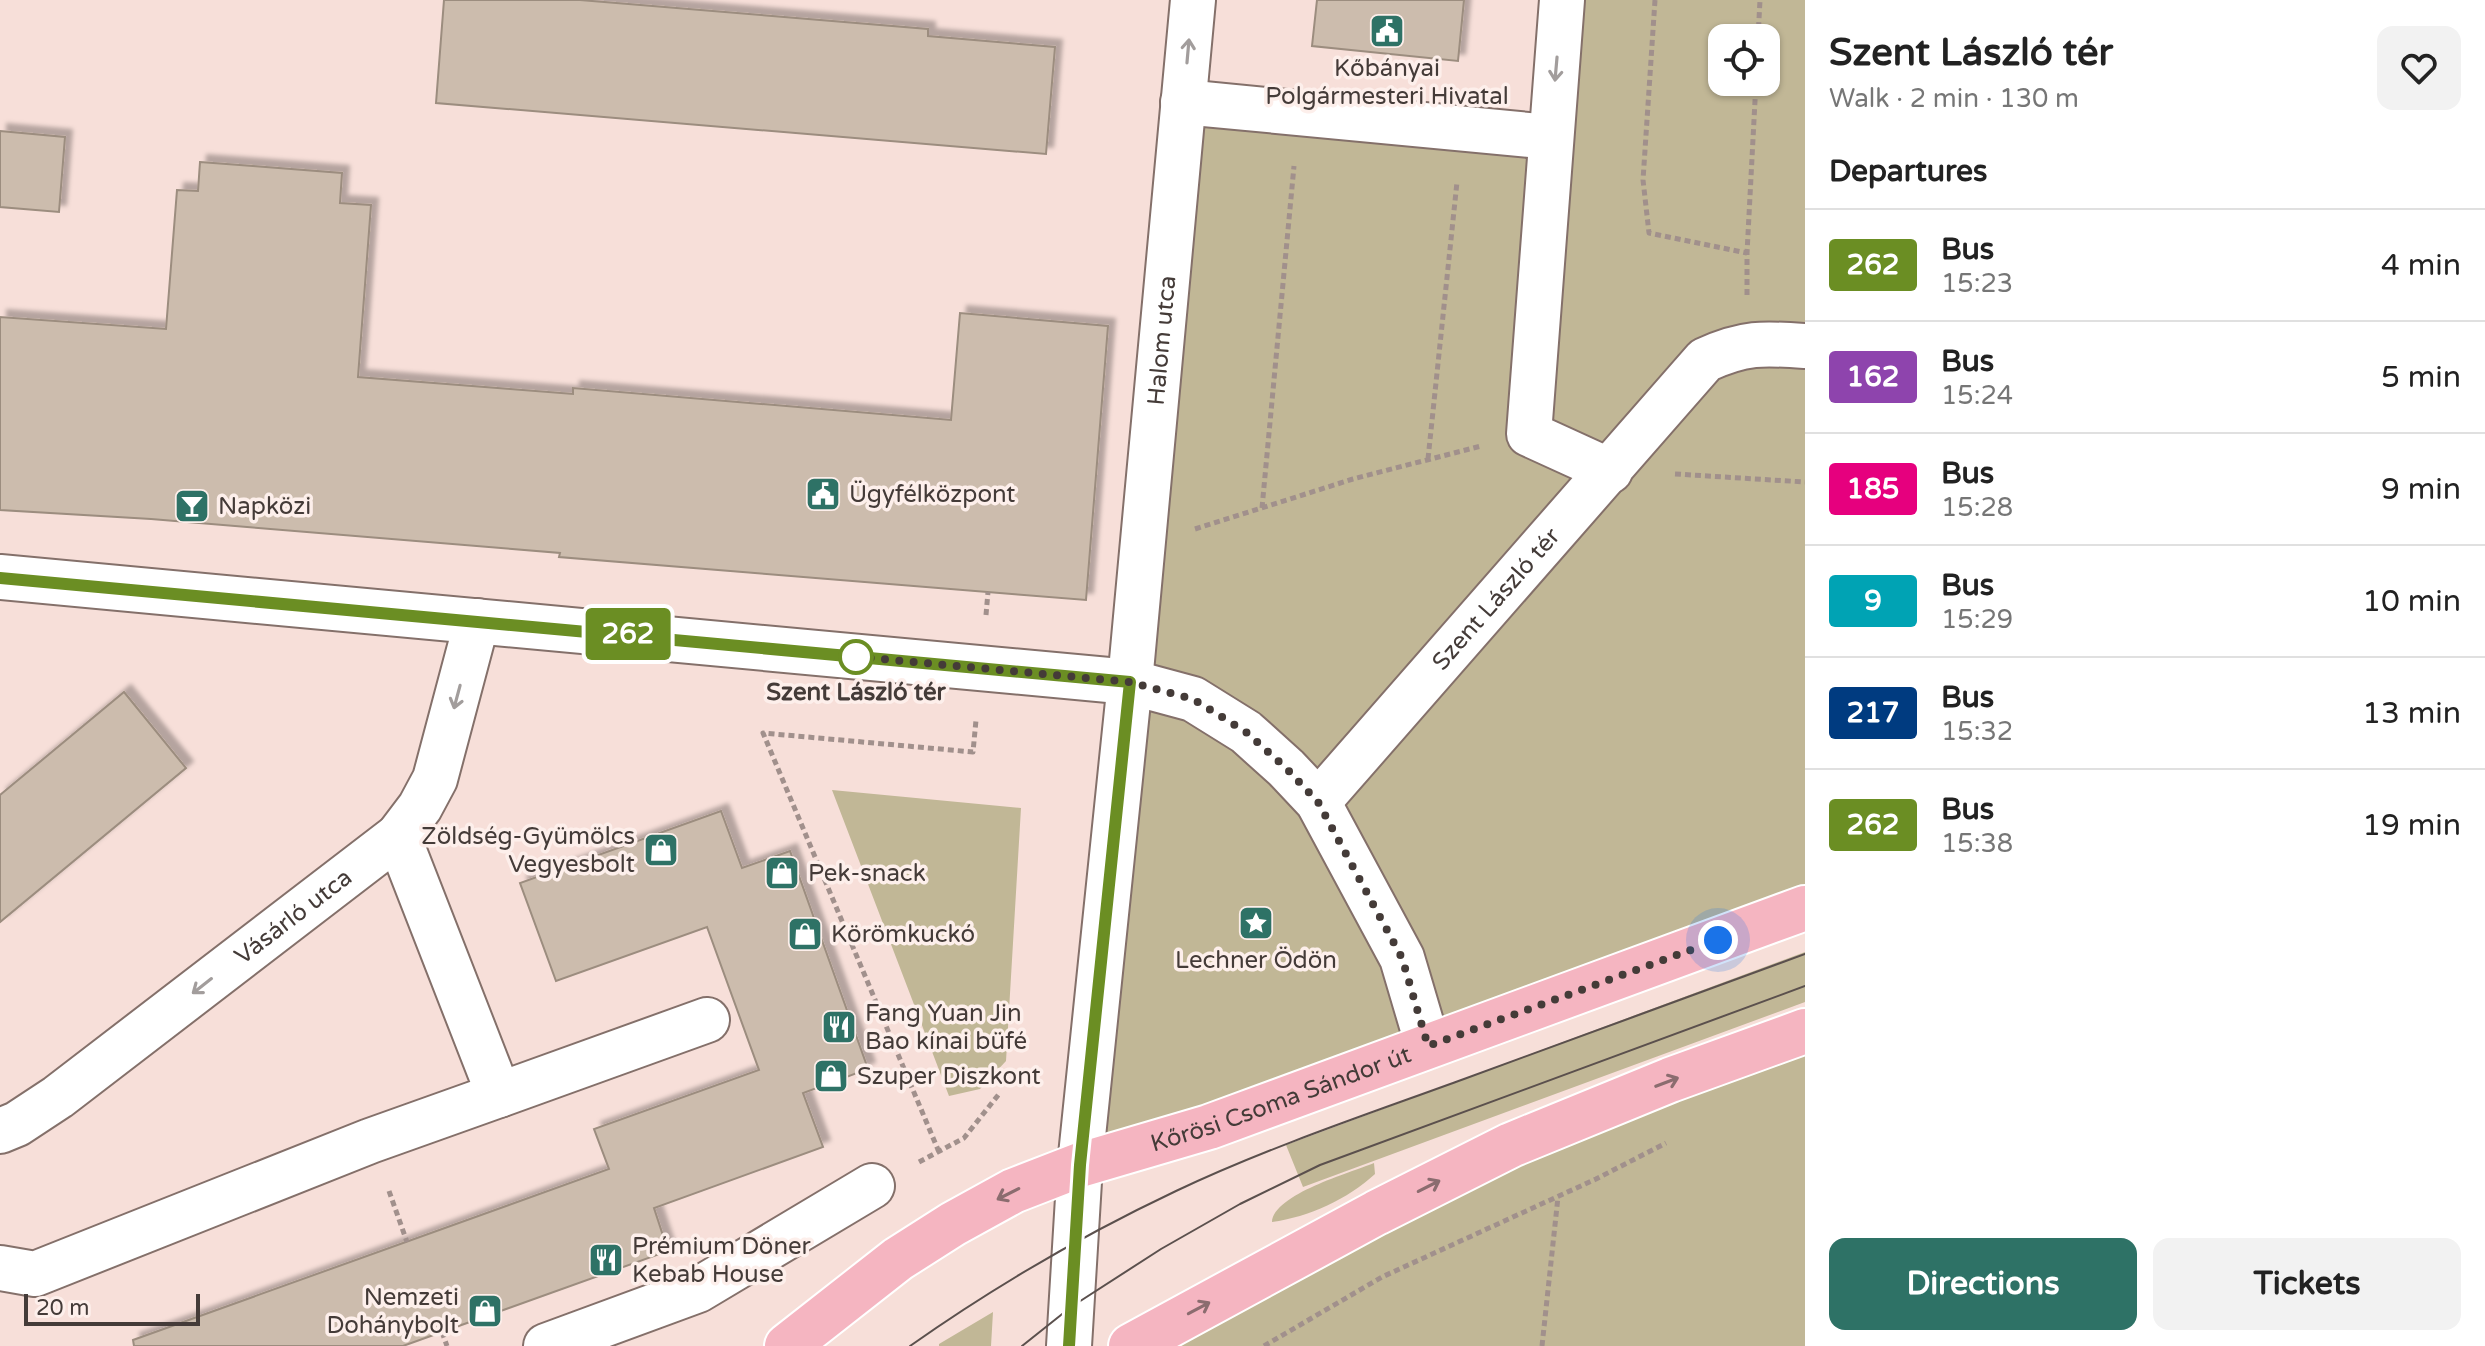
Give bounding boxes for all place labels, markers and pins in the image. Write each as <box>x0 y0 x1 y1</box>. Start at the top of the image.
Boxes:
public building icon: Kőbányai Polgármesteri Hivatal <box>1368 12 1406 50</box>
place label: Kőbányai Polgármesteri Hivatal <box>1265 54 1509 111</box>
public building icon: Ügyfélközpont <box>804 475 842 513</box>
place label: Ügyfélközpont <box>849 480 1015 509</box>
bar icon: Napközi <box>173 487 211 525</box>
place label: Napközi <box>218 492 311 521</box>
marker: Szent László tér <box>839 640 873 674</box>
place label: Szent László tér <box>766 678 947 707</box>
place label: Zöldség-Gyümölcs Vegyesbolt <box>421 822 635 879</box>
shop icon: Zöldség-Gyümölcs Vegyesbolt <box>642 831 680 869</box>
shop icon: Pek-snack <box>763 854 801 892</box>
place label: Pek-snack <box>808 859 926 888</box>
place icon: Lechner Ödön <box>1237 904 1275 942</box>
shop icon: Körömkuckó <box>786 915 824 953</box>
place label: Körömkuckó <box>831 920 975 949</box>
place label: Lechner Ödön <box>1175 946 1337 975</box>
place label: Fang Yuan Jin Bao kínai büfé <box>865 999 1027 1056</box>
restaurant icon: Fang Yuan Jin Bao kínai büfé <box>820 1008 858 1046</box>
shop icon: Szuper Diszkont <box>812 1057 850 1095</box>
place label: Szuper Diszkont <box>857 1062 1041 1091</box>
place label: Prémium Döner Kebab House <box>632 1232 812 1289</box>
restaurant icon: Prémium Döner Kebab House <box>587 1241 625 1279</box>
place label: Nemzeti Dohánybolt <box>327 1283 459 1340</box>
shop icon: Nemzeti Dohánybolt <box>466 1292 504 1330</box>

